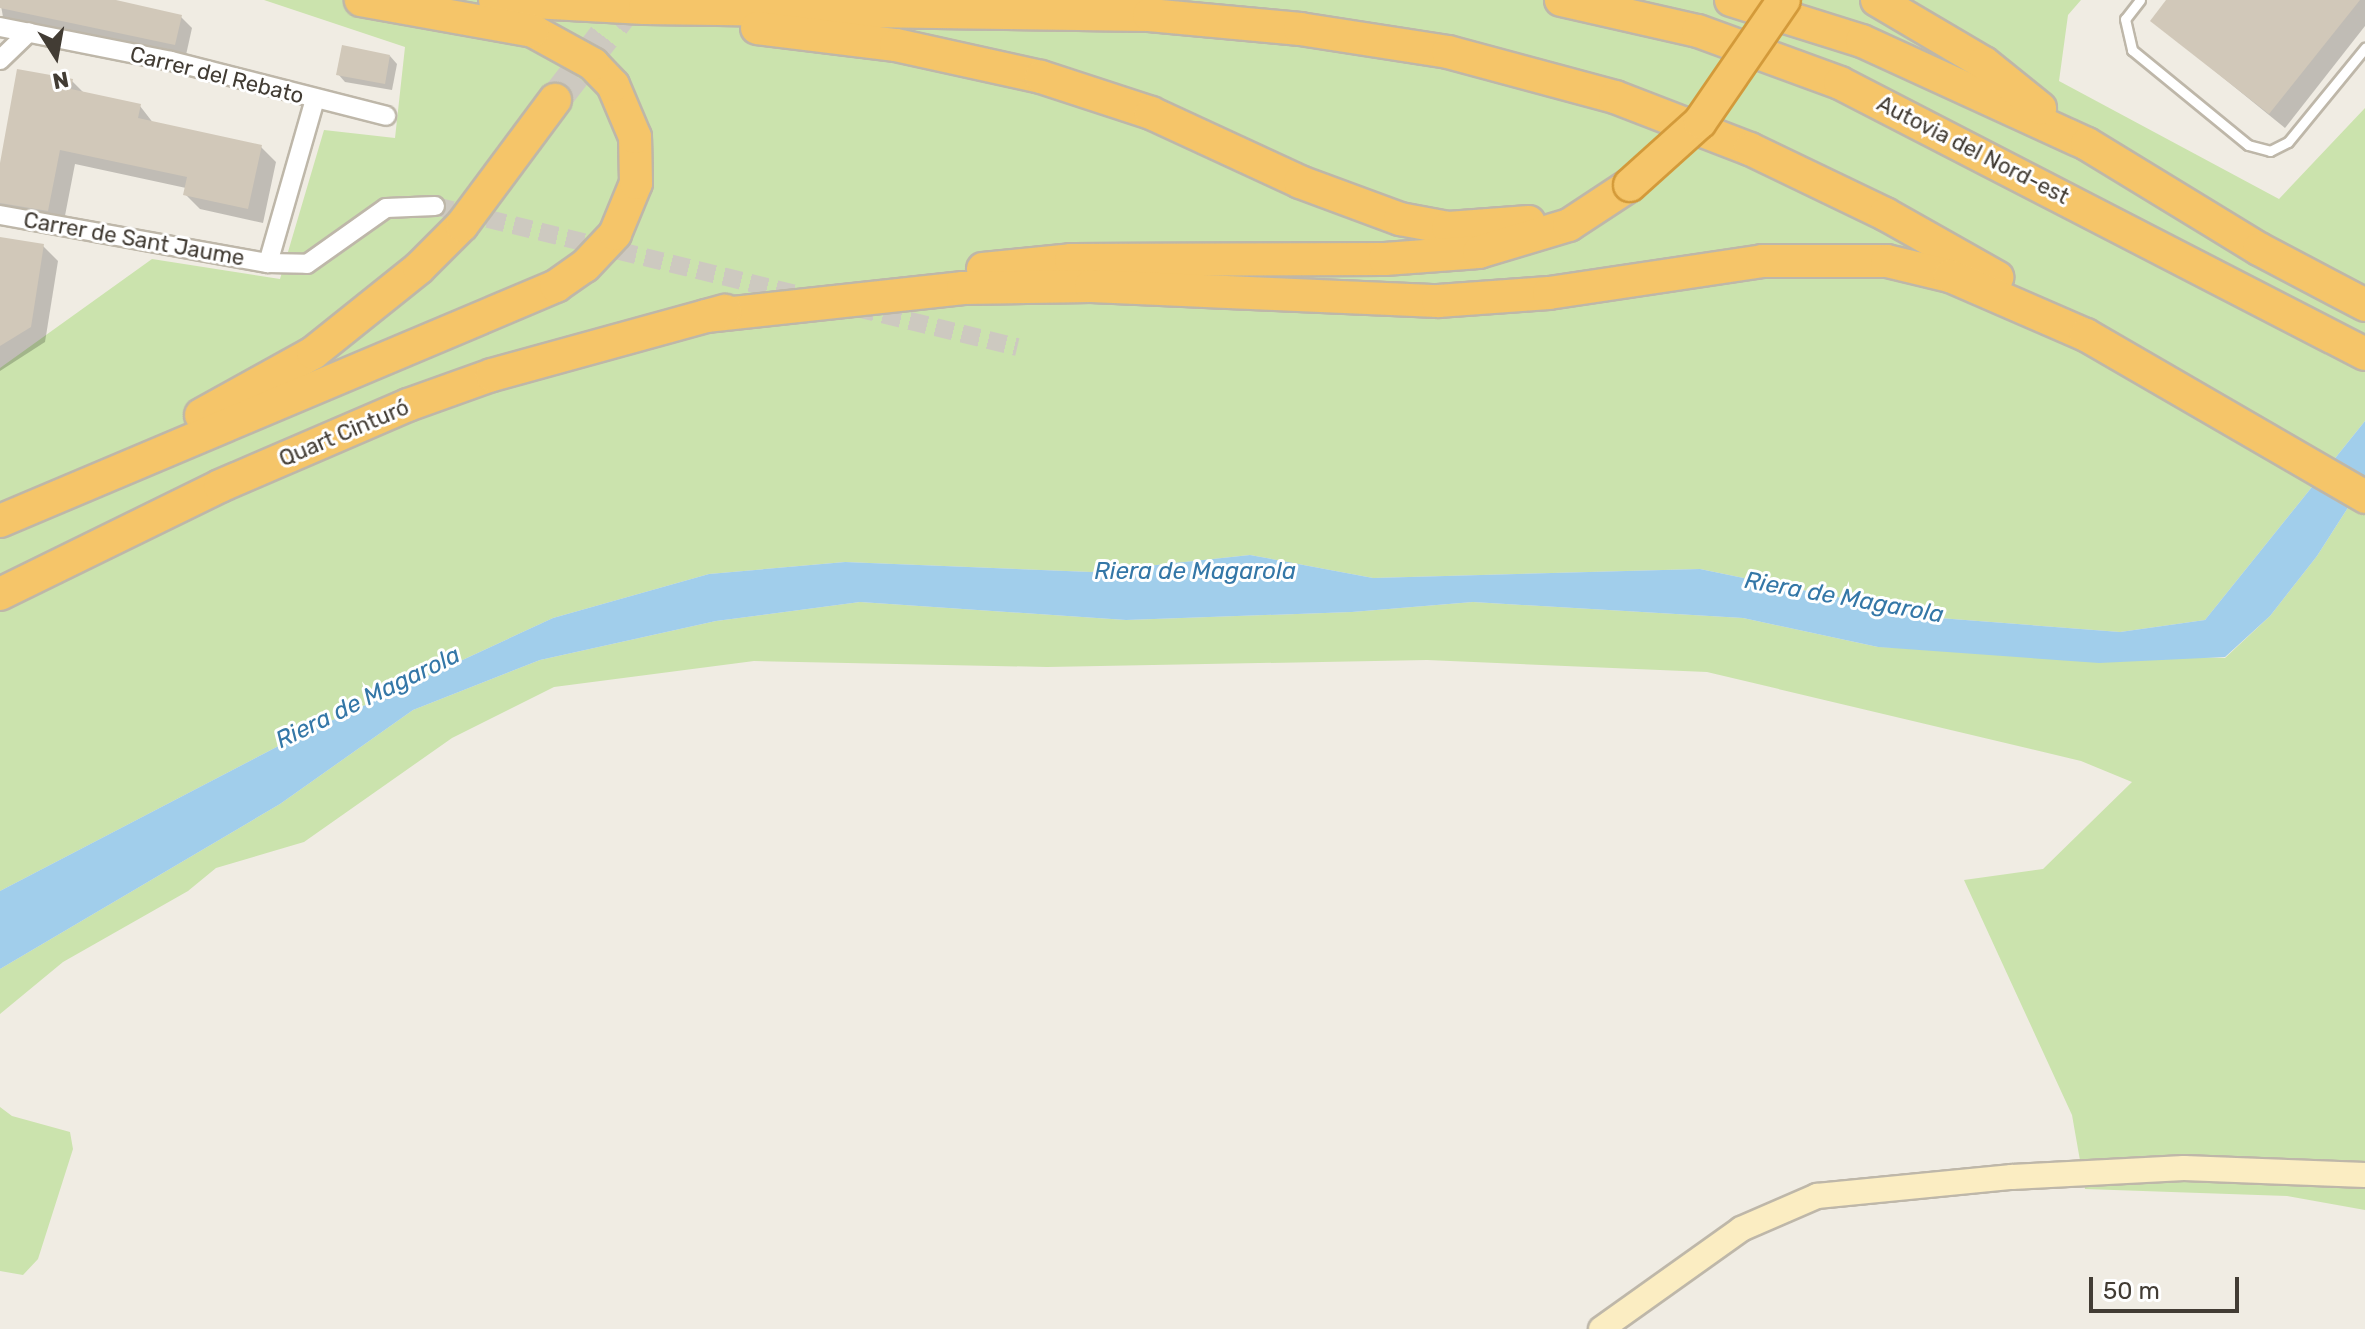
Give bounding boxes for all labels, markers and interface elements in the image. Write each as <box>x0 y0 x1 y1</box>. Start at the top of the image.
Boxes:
north arrow <box>16 16 96 96</box>
street label: Carrer del Rebato <box>127 41 307 109</box>
text: N <box>50 65 71 95</box>
street label: Autovia del Nord-est <box>1873 90 2073 210</box>
street label: Carrer de Sant Jaume <box>21 207 247 271</box>
street label: Quart Cinturó <box>275 394 413 472</box>
water label: Riera de Magarola <box>1094 558 1296 586</box>
water label: Riera de Magarola <box>1742 566 1946 630</box>
water label: Riera de Magarola <box>271 641 465 755</box>
scale bar <box>2093 1261 2243 1311</box>
text: 50 m <box>2103 1277 2160 1305</box>

